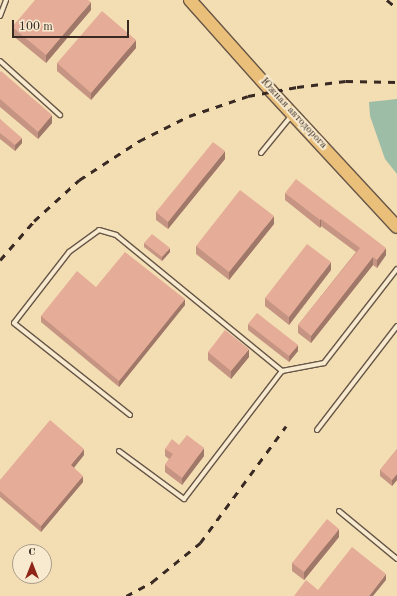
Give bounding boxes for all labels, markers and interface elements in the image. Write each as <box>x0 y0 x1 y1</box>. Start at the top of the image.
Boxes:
scale bar <box>14 12 131 38</box>
text: 100 m <box>19 21 53 33</box>
street label: Южная автодорога <box>257 76 329 152</box>
north arrow <box>12 544 52 584</box>
text: С <box>28 547 36 558</box>

